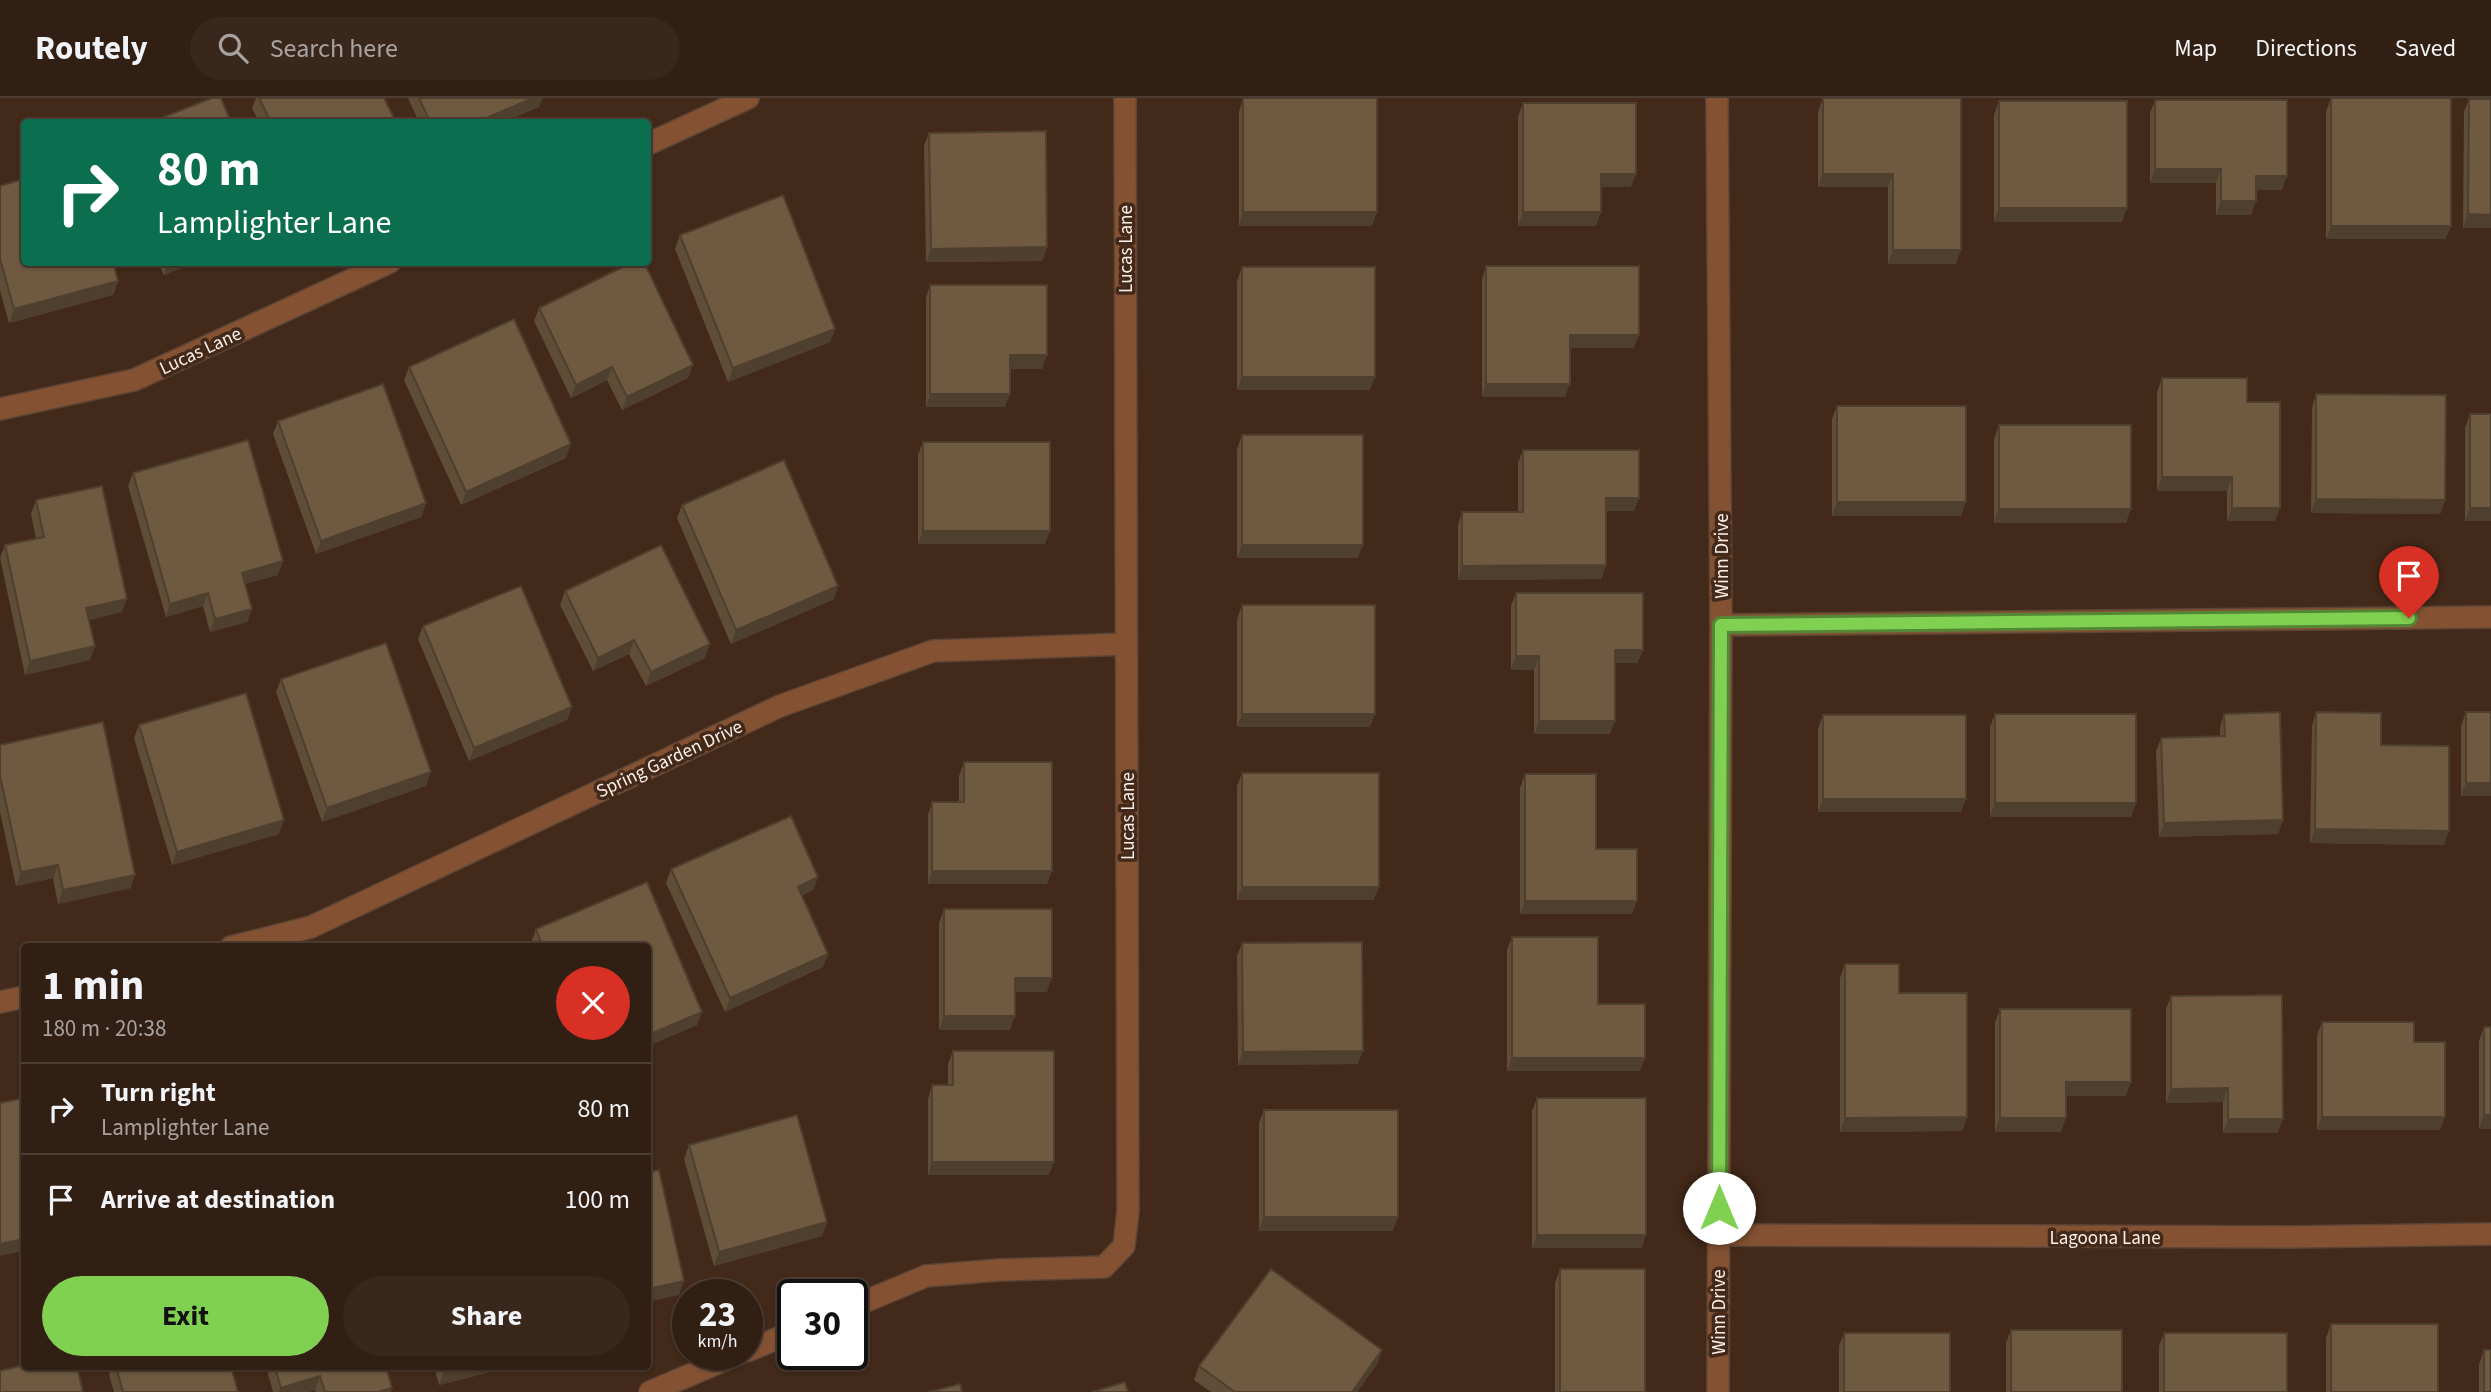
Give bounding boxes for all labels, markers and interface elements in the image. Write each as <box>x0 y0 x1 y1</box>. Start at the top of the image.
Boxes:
search box <box>190 17 680 80</box>
text: Routely <box>35 25 148 72</box>
icon: search <box>214 29 252 67</box>
text: Search here <box>270 30 398 67</box>
text: Map <box>2174 31 2217 66</box>
text: Directions <box>2255 31 2357 66</box>
text: Saved <box>2395 31 2456 66</box>
text: 80 m <box>157 135 261 205</box>
icon: right <box>42 147 133 238</box>
text: Lamplighter Lane <box>157 200 391 246</box>
street label: Lucas Lane <box>1113 205 1140 293</box>
street label: Lucas Lane <box>155 321 246 382</box>
street label: Winn Drive <box>1709 513 1736 599</box>
pin <box>2379 546 2439 618</box>
icon: arrive <box>2390 557 2428 595</box>
street label: Spring Garden Drive <box>592 714 747 805</box>
street label: Lucas Lane <box>1115 772 1142 860</box>
text: 1 min <box>42 956 144 1016</box>
button: close <box>556 966 630 1040</box>
text: 180 m · 20:38 <box>42 1012 166 1045</box>
text: Turn right <box>101 1074 216 1111</box>
icon: right <box>42 1090 80 1128</box>
text: 80 m <box>577 1090 630 1127</box>
text: Lamplighter Lane <box>101 1111 269 1144</box>
position arrow <box>1682 1171 1756 1245</box>
icon: arrive <box>42 1181 80 1219</box>
text: Arrive at destination <box>101 1181 335 1218</box>
text: 100 m <box>564 1181 630 1218</box>
street label: Lagoona Lane <box>2049 1225 2161 1252</box>
street label: Winn Drive <box>1706 1269 1733 1355</box>
button: Exit <box>42 1276 329 1356</box>
button: Share <box>343 1276 630 1356</box>
speed limit sign: 30 <box>777 1279 868 1370</box>
text: 23 <box>699 1290 736 1340</box>
text: km/h <box>698 1329 737 1354</box>

